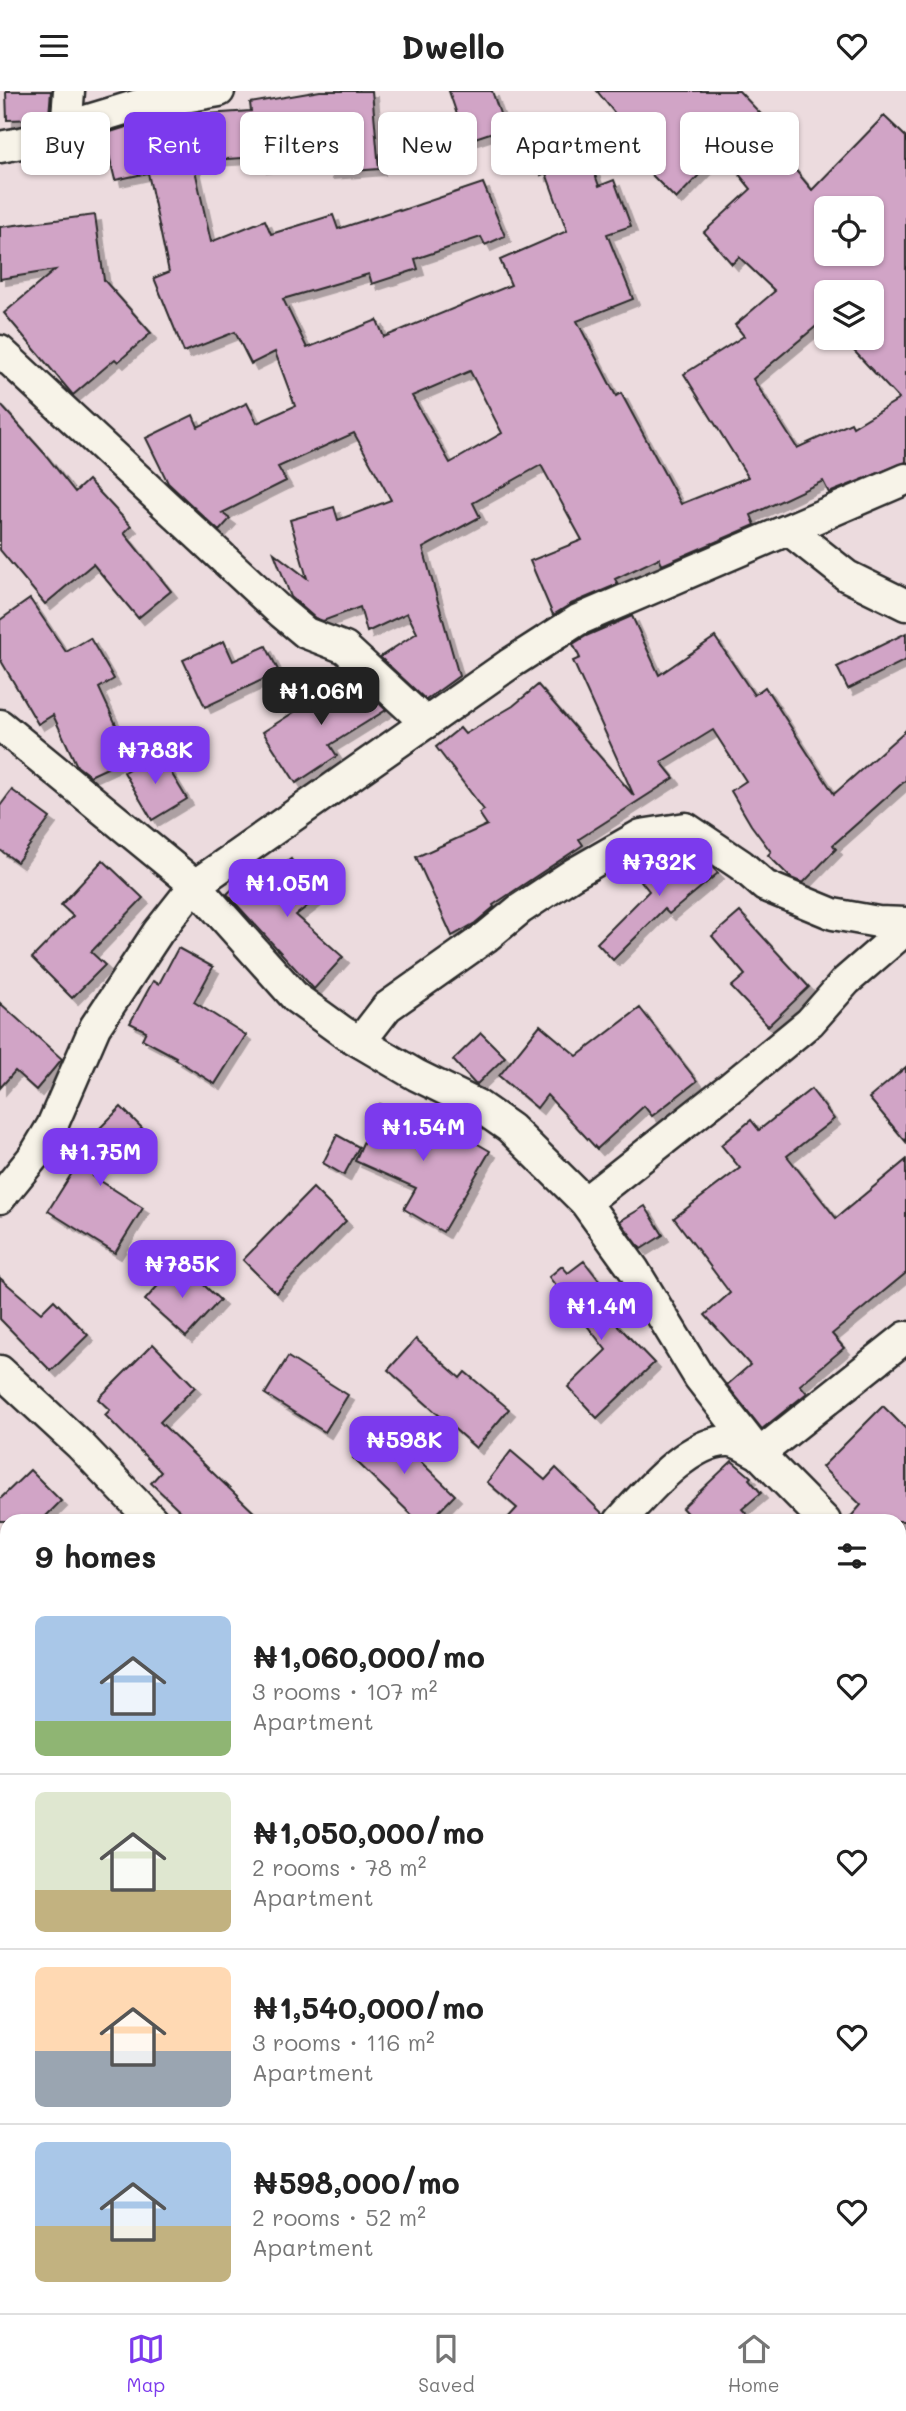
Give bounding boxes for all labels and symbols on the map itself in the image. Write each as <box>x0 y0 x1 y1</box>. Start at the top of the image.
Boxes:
pin: ₦1.06M <box>264 667 378 727</box>
pin: ₦783K <box>106 727 204 786</box>
pin: ₦732K <box>610 839 708 898</box>
pin: ₦1.05M <box>230 859 344 919</box>
pin: ₦1.54M <box>366 1103 480 1163</box>
pin: ₦1.75M <box>43 1129 157 1188</box>
pin: ₦785K <box>133 1241 231 1300</box>
pin: ₦1.4M <box>552 1283 650 1342</box>
pin: ₦598K <box>355 1417 453 1476</box>

